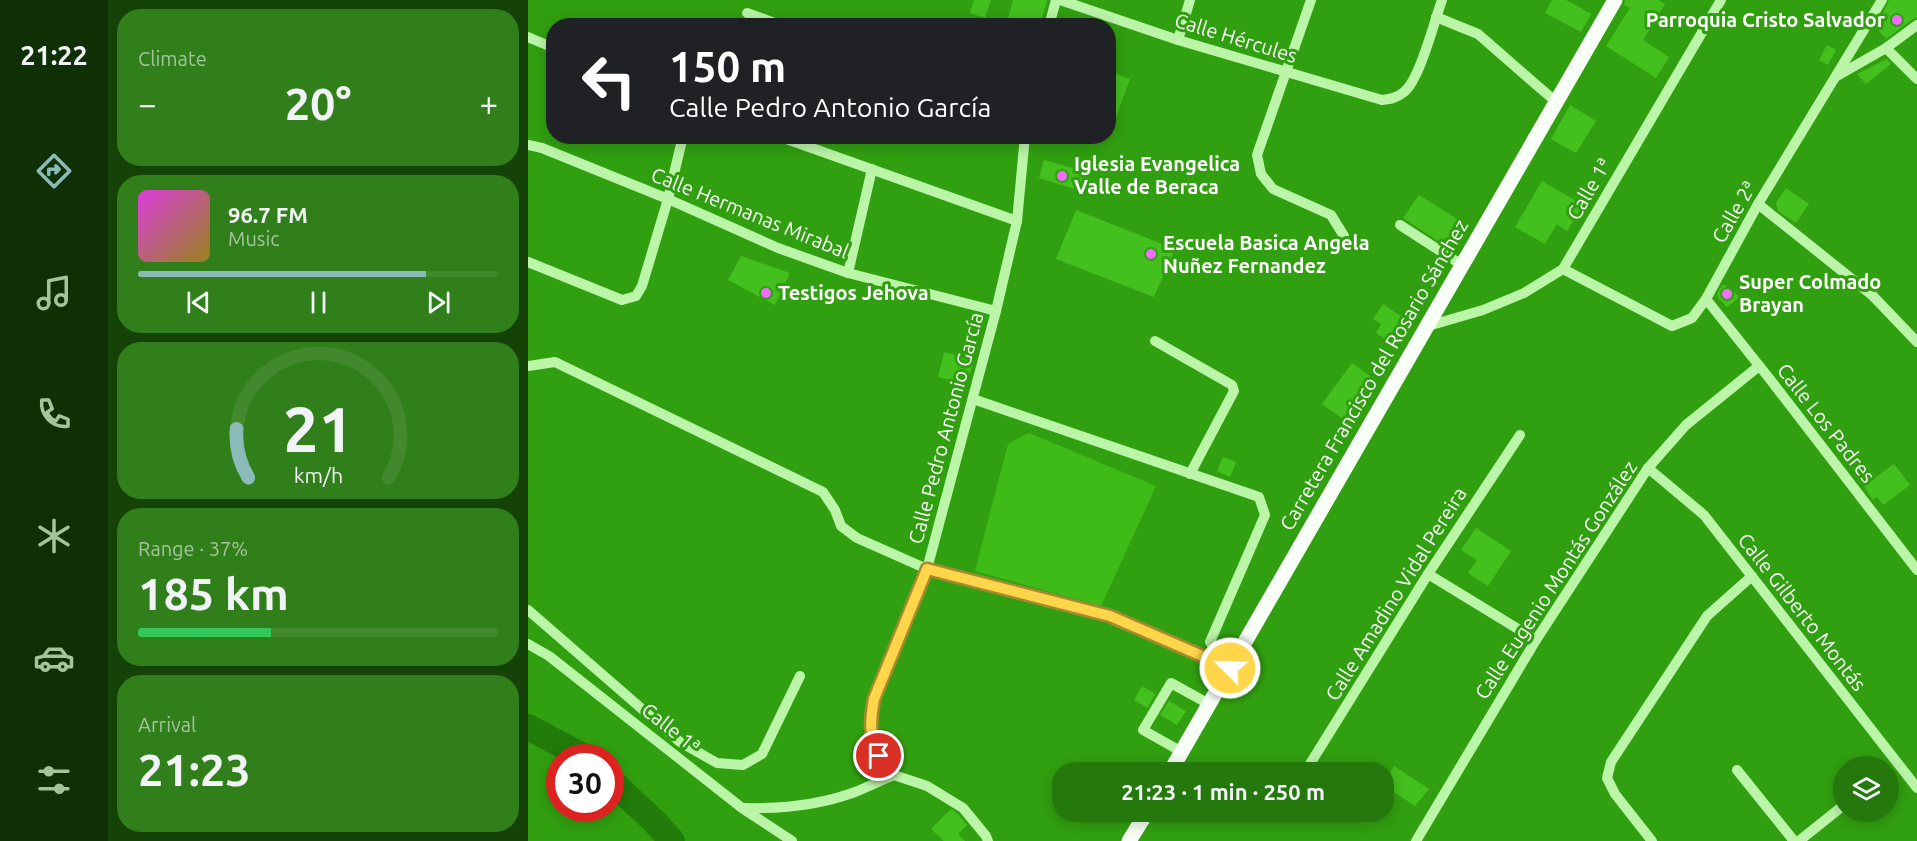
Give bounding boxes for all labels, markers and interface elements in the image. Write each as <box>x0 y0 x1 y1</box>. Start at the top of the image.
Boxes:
street label: Calle Hércules <box>1172 8 1300 67</box>
place label: Parroquia Cristo Salvador <box>1646 8 1886 31</box>
marker: Parroquia Cristo Salvador <box>1890 13 1904 27</box>
text: 21:22 <box>20 40 88 70</box>
icon: left <box>570 42 648 120</box>
text: 150 m <box>669 43 786 90</box>
text: Climate <box>138 47 207 70</box>
text: 20° <box>285 78 351 129</box>
text: − <box>138 85 157 122</box>
text: + <box>479 85 498 122</box>
text: Calle Pedro Antonio García <box>669 92 991 122</box>
icon: directions <box>33 150 75 192</box>
place label: Iglesia Evangelica Valle de Beraca <box>1074 152 1240 198</box>
street label: Calle 1ª <box>1562 154 1615 224</box>
street label: Calle Hermanas Mirabal <box>648 162 852 263</box>
marker: Iglesia Evangelica Valle de Beraca <box>1055 169 1069 183</box>
street label: Calle 2ª <box>1707 177 1760 247</box>
text: 96.7 FM <box>228 202 308 227</box>
street label: Carretera Francisco del Rosario Sánchez <box>1275 215 1472 534</box>
text: Music <box>228 227 280 250</box>
place label: Escuela Basica Angela Nuñez Fernandez <box>1163 231 1370 277</box>
marker: Escuela Basica Angela Nuñez Fernandez <box>1144 247 1158 261</box>
place label: Super Colmado Brayan <box>1739 270 1881 316</box>
icon: music <box>33 272 75 314</box>
place label: Testigos Jehova <box>778 281 929 304</box>
icon: previous <box>182 286 215 319</box>
icon: pause <box>302 286 335 319</box>
icon: next <box>422 286 455 319</box>
marker: Testigos Jehova <box>759 286 773 300</box>
marker: Super Colmado Brayan <box>1720 287 1734 301</box>
street label: Calle Pedro Antonio García <box>904 310 988 546</box>
street label: Calle Los Padres <box>1773 359 1880 487</box>
icon: phone <box>33 393 75 435</box>
text: 21 <box>283 394 353 464</box>
street label: Calle Eugenio Montás González <box>1470 456 1641 703</box>
text: km/h <box>293 463 343 487</box>
street label: Calle Amadino Vidal Pereira <box>1320 483 1471 705</box>
icon: climate <box>33 515 75 557</box>
street label: Calle Gilberto Montás <box>1734 528 1871 695</box>
text: Range · 37% <box>138 537 248 560</box>
text: 185 km <box>138 568 289 619</box>
position arrow <box>1198 636 1262 700</box>
icon: car <box>33 637 75 679</box>
street label: Calle 1ª <box>638 698 705 758</box>
text: Arrival <box>138 713 196 736</box>
pin <box>853 730 904 781</box>
icon: arrive <box>862 739 895 772</box>
text: 21:23 <box>138 744 251 795</box>
speed limit sign: 30 <box>546 744 624 822</box>
map controls <box>1833 756 1899 822</box>
button: layers <box>1833 756 1899 822</box>
icon: filters <box>33 759 75 801</box>
text: 21:23 · 1 min · 250 m <box>1121 779 1325 804</box>

